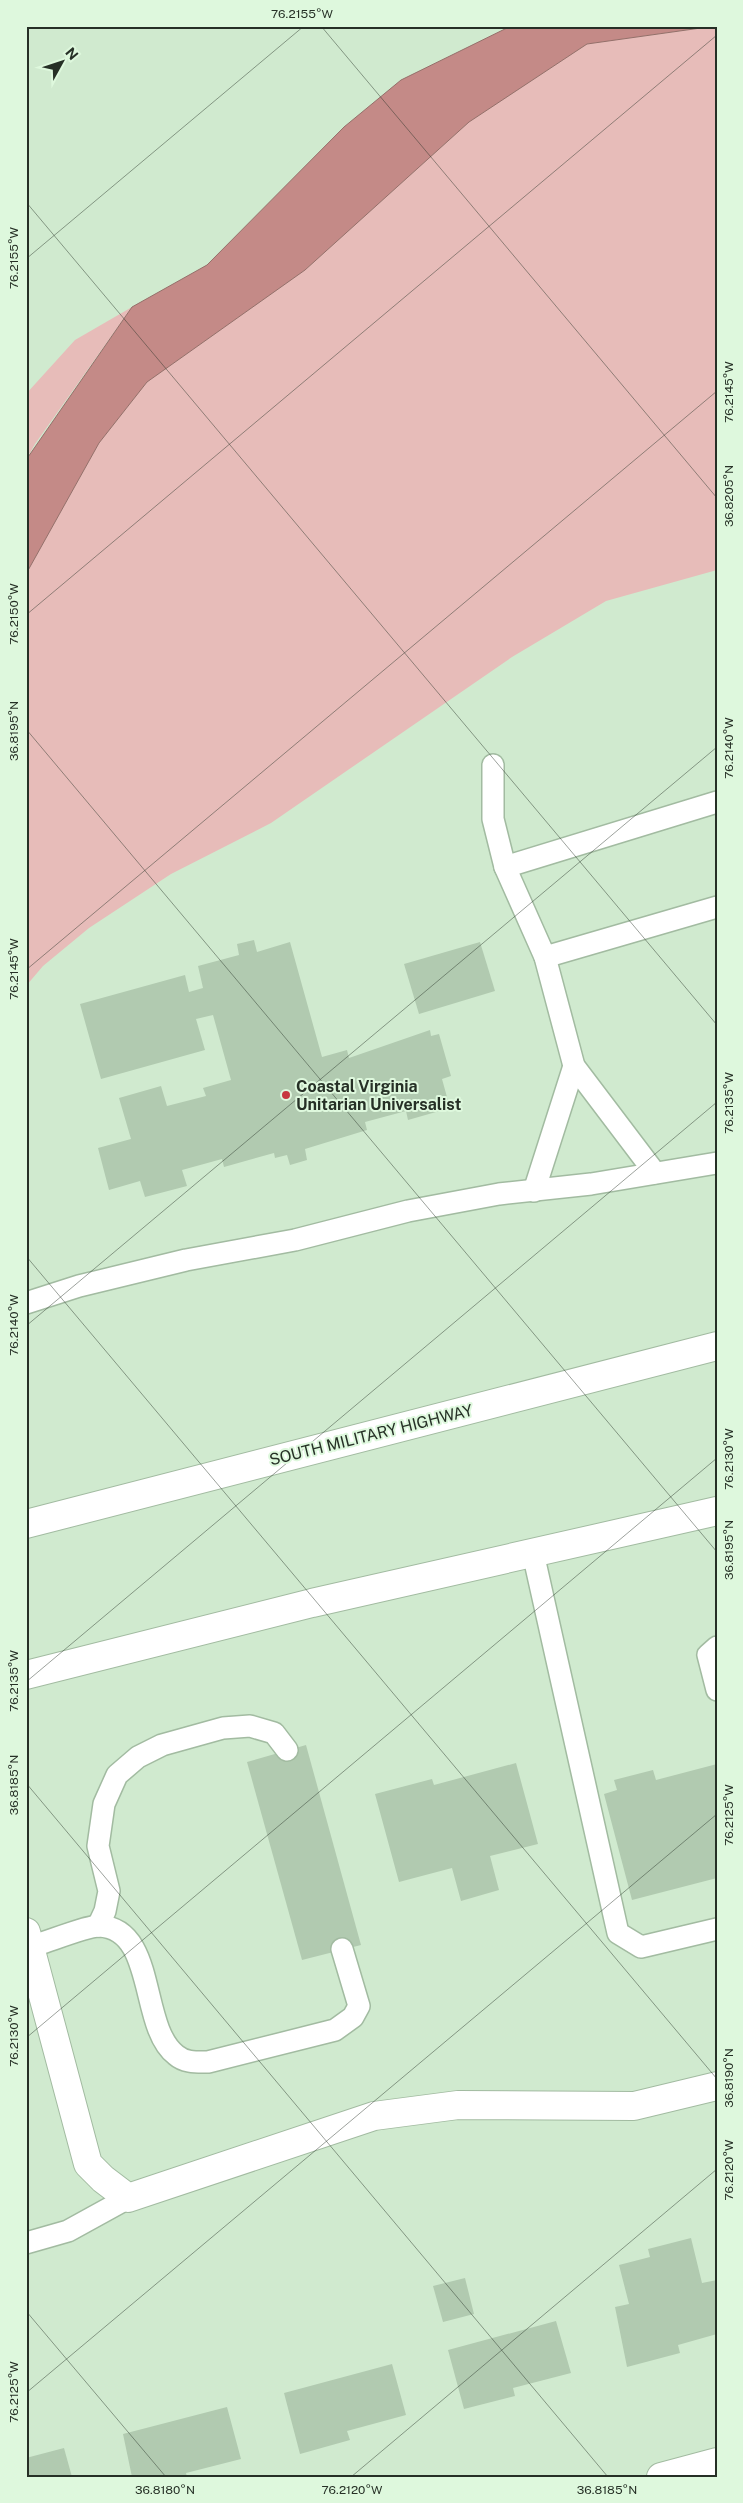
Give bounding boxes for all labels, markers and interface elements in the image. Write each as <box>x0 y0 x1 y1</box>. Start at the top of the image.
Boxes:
text: 76.2155°W <box>271 7 333 21</box>
north arrow <box>38 38 88 88</box>
text: N <box>62 44 82 63</box>
text: 76.2155°W <box>7 227 21 289</box>
text: 76.2145°W <box>722 361 736 423</box>
text: 36.8205°N <box>722 465 736 527</box>
text: 76.2150°W <box>7 583 21 645</box>
text: 36.8195°N <box>7 701 21 761</box>
text: 76.2140°W <box>722 717 736 779</box>
text: 76.2145°W <box>7 938 21 1000</box>
text: 76.2135°W <box>722 1072 736 1134</box>
place label: Coastal Virginia Unitarian Universalist <box>296 1077 462 1114</box>
marker: Coastal Virginia Unitarian Universalist <box>280 1089 292 1101</box>
text: 76.2140°W <box>7 1294 21 1356</box>
street label: SOUTH MILITARY HIGHWAY <box>267 1400 475 1469</box>
text: 76.2130°W <box>722 1428 736 1490</box>
text: 36.8195°N <box>722 1520 736 1580</box>
text: 76.2135°W <box>7 1650 21 1712</box>
text: 36.8185°N <box>7 1755 21 1815</box>
text: 76.2125°W <box>722 1784 736 1846</box>
text: 76.2130°W <box>7 2005 21 2067</box>
text: 36.8190°N <box>722 2048 736 2108</box>
text: 76.2120°W <box>722 2139 736 2200</box>
text: 76.2125°W <box>7 2361 21 2423</box>
text: 36.8180°N <box>135 2483 195 2497</box>
text: 76.2120°W <box>322 2483 383 2497</box>
text: 36.8185°N <box>577 2483 637 2497</box>

